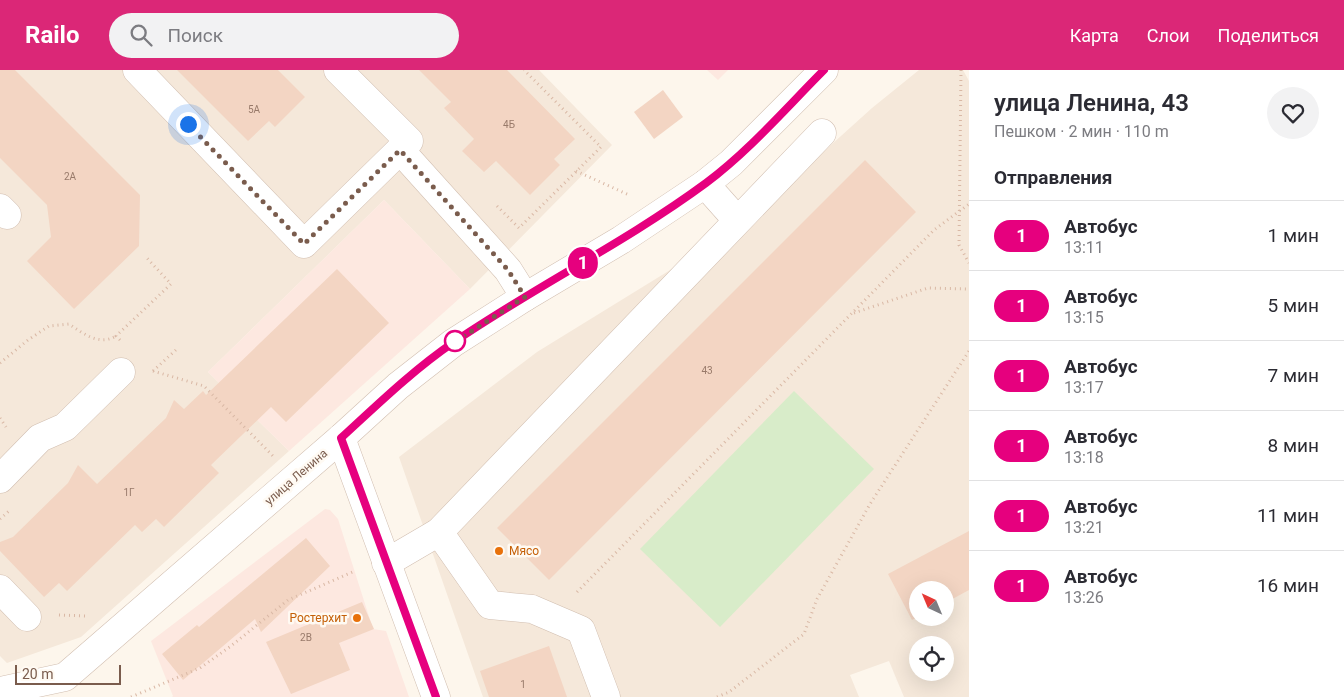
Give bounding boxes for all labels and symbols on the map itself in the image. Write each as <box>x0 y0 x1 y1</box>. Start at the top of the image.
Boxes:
house number: 5А <box>248 104 261 115</box>
your location <box>176 112 201 137</box>
house number: 4Б <box>503 119 515 130</box>
house number: 2А <box>64 171 77 182</box>
line badge: 1 <box>567 247 599 279</box>
unlabelled marker <box>444 330 466 352</box>
house number: 43 <box>701 365 713 376</box>
street label: улица Ленина <box>262 446 330 508</box>
house number: 1Г <box>123 487 135 498</box>
place label: Мясо <box>509 544 539 558</box>
marker: Мясо <box>493 545 505 557</box>
north arrow <box>909 581 954 626</box>
place label: Ростерхит <box>289 611 347 625</box>
marker: Ростерхит <box>351 612 363 624</box>
house number: 2В <box>300 632 312 643</box>
scale bar <box>15 662 121 685</box>
house number: 1 <box>520 679 526 690</box>

